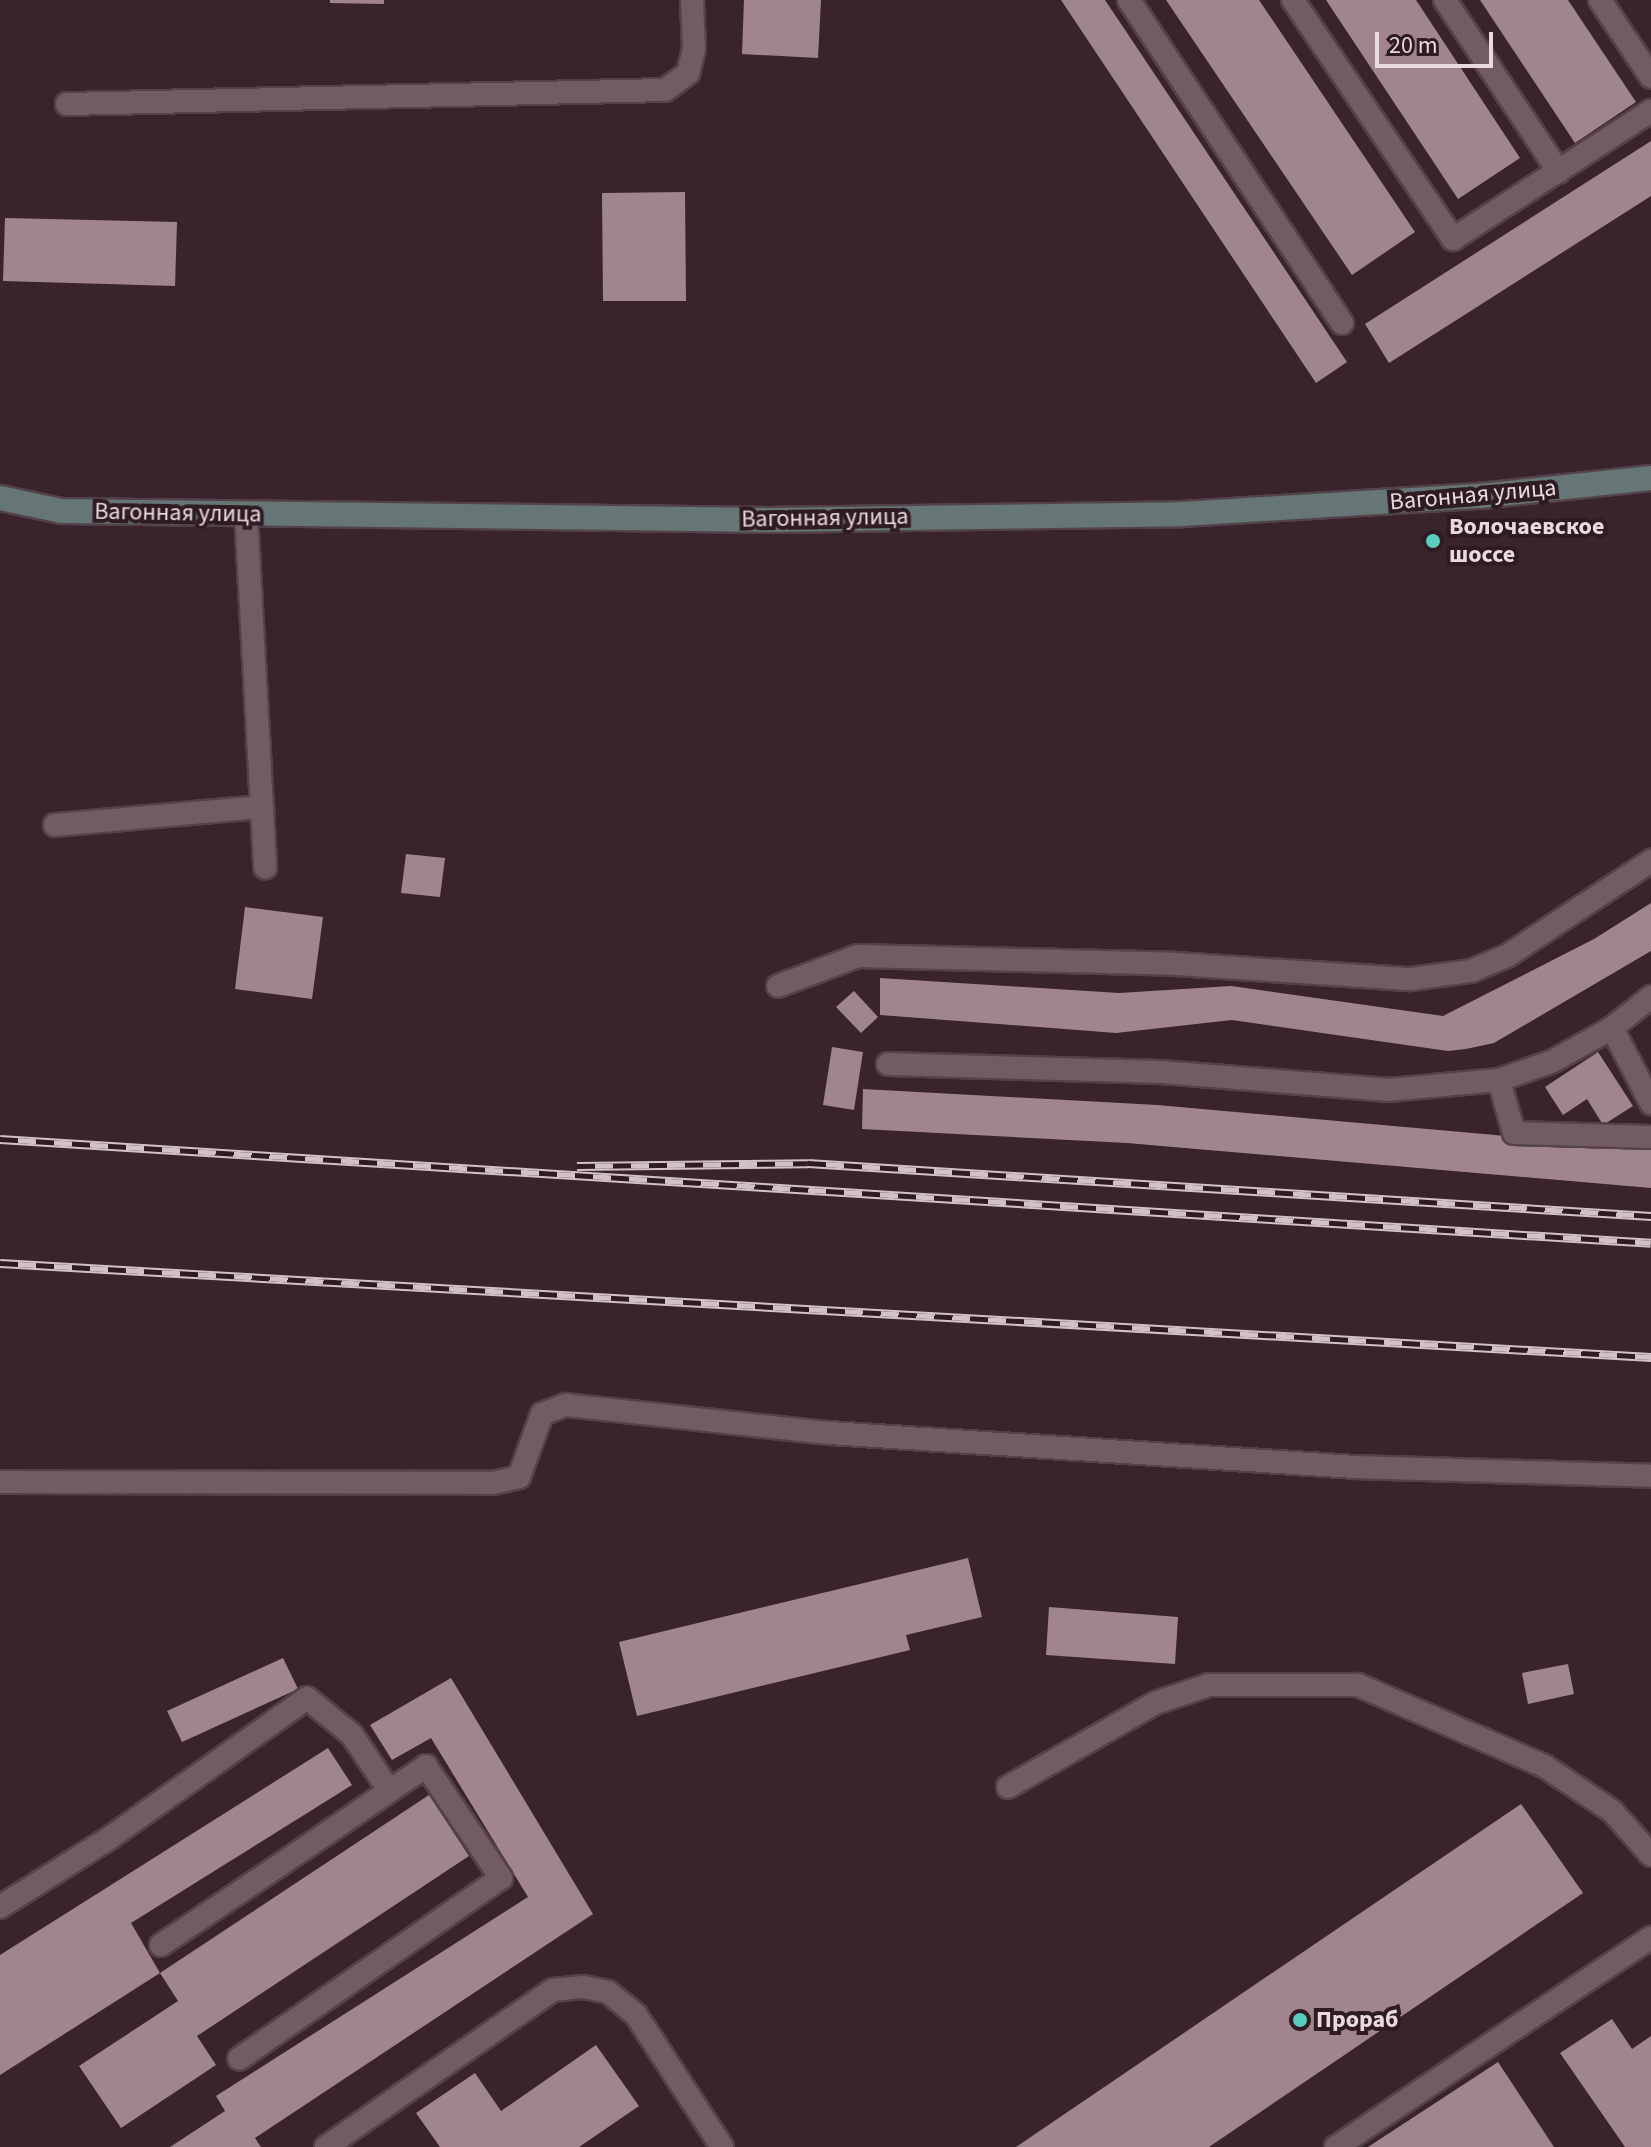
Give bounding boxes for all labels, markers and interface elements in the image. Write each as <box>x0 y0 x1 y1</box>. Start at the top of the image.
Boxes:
scale bar <box>1379 16 1497 66</box>
text: 20 m <box>1389 28 1438 63</box>
street label: Вагонная улица <box>1388 473 1558 517</box>
street label: Вагонная улица <box>94 497 262 529</box>
street label: Вагонная улица <box>741 502 909 534</box>
place label: Волочаевское шоссе <box>1449 513 1604 569</box>
marker: Волочаевское шоссе <box>1424 532 1442 550</box>
place label: Прораб <box>1316 2006 1399 2034</box>
marker: Прораб <box>1291 2011 1309 2029</box>

